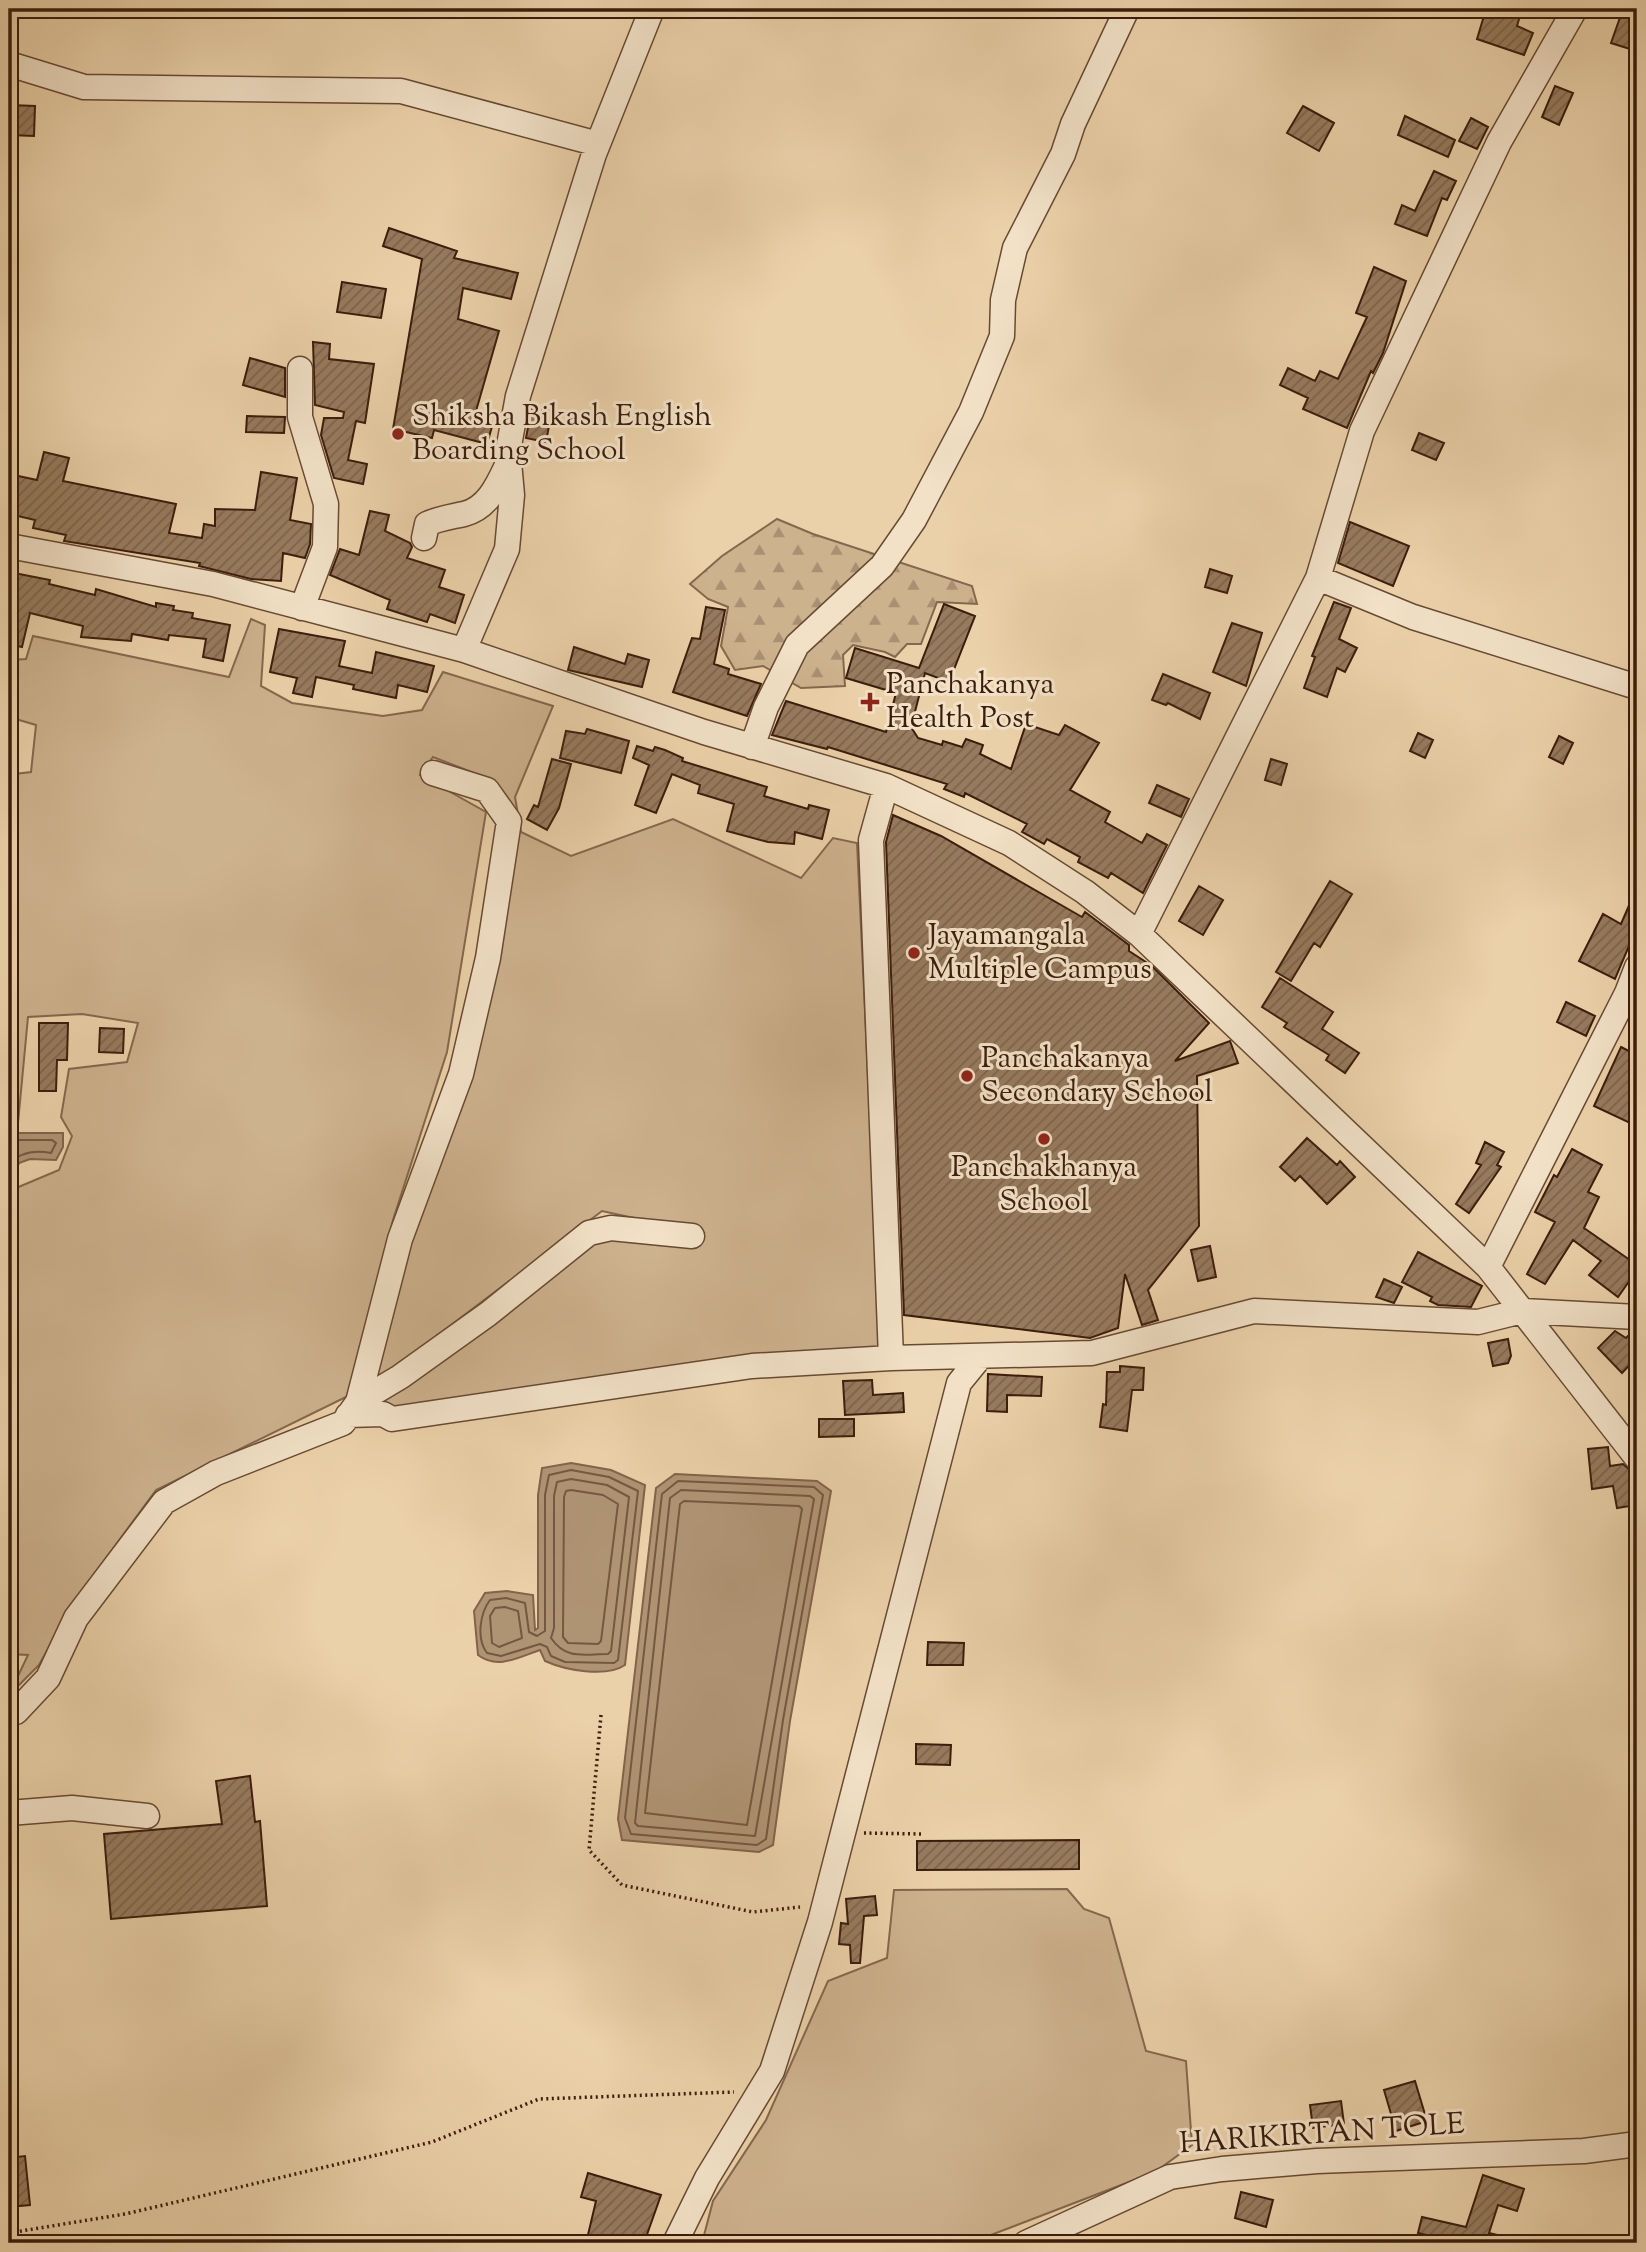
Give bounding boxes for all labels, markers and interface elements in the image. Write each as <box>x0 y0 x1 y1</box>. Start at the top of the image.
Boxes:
place label: Shiksha Bikash English Boarding School <box>412 396 712 473</box>
marker: Shiksha Bikash English Boarding School <box>390 426 406 442</box>
place label: Panchakanya Health Post <box>886 664 1055 741</box>
marker: Panchakanya Health Post <box>860 692 880 712</box>
place label: Jayamangala Multiple Campus <box>926 915 1152 992</box>
marker: Jayamangala Multiple Campus <box>906 945 922 961</box>
place label: Panchakanya Secondary School <box>981 1038 1213 1115</box>
marker: Panchakanya Secondary School <box>959 1068 975 1084</box>
marker: Panchakhanya School <box>1036 1131 1052 1147</box>
place label: Panchakhanya School <box>951 1147 1137 1224</box>
street label: HARIKIRTAN TOLE <box>1178 2104 1466 2166</box>

